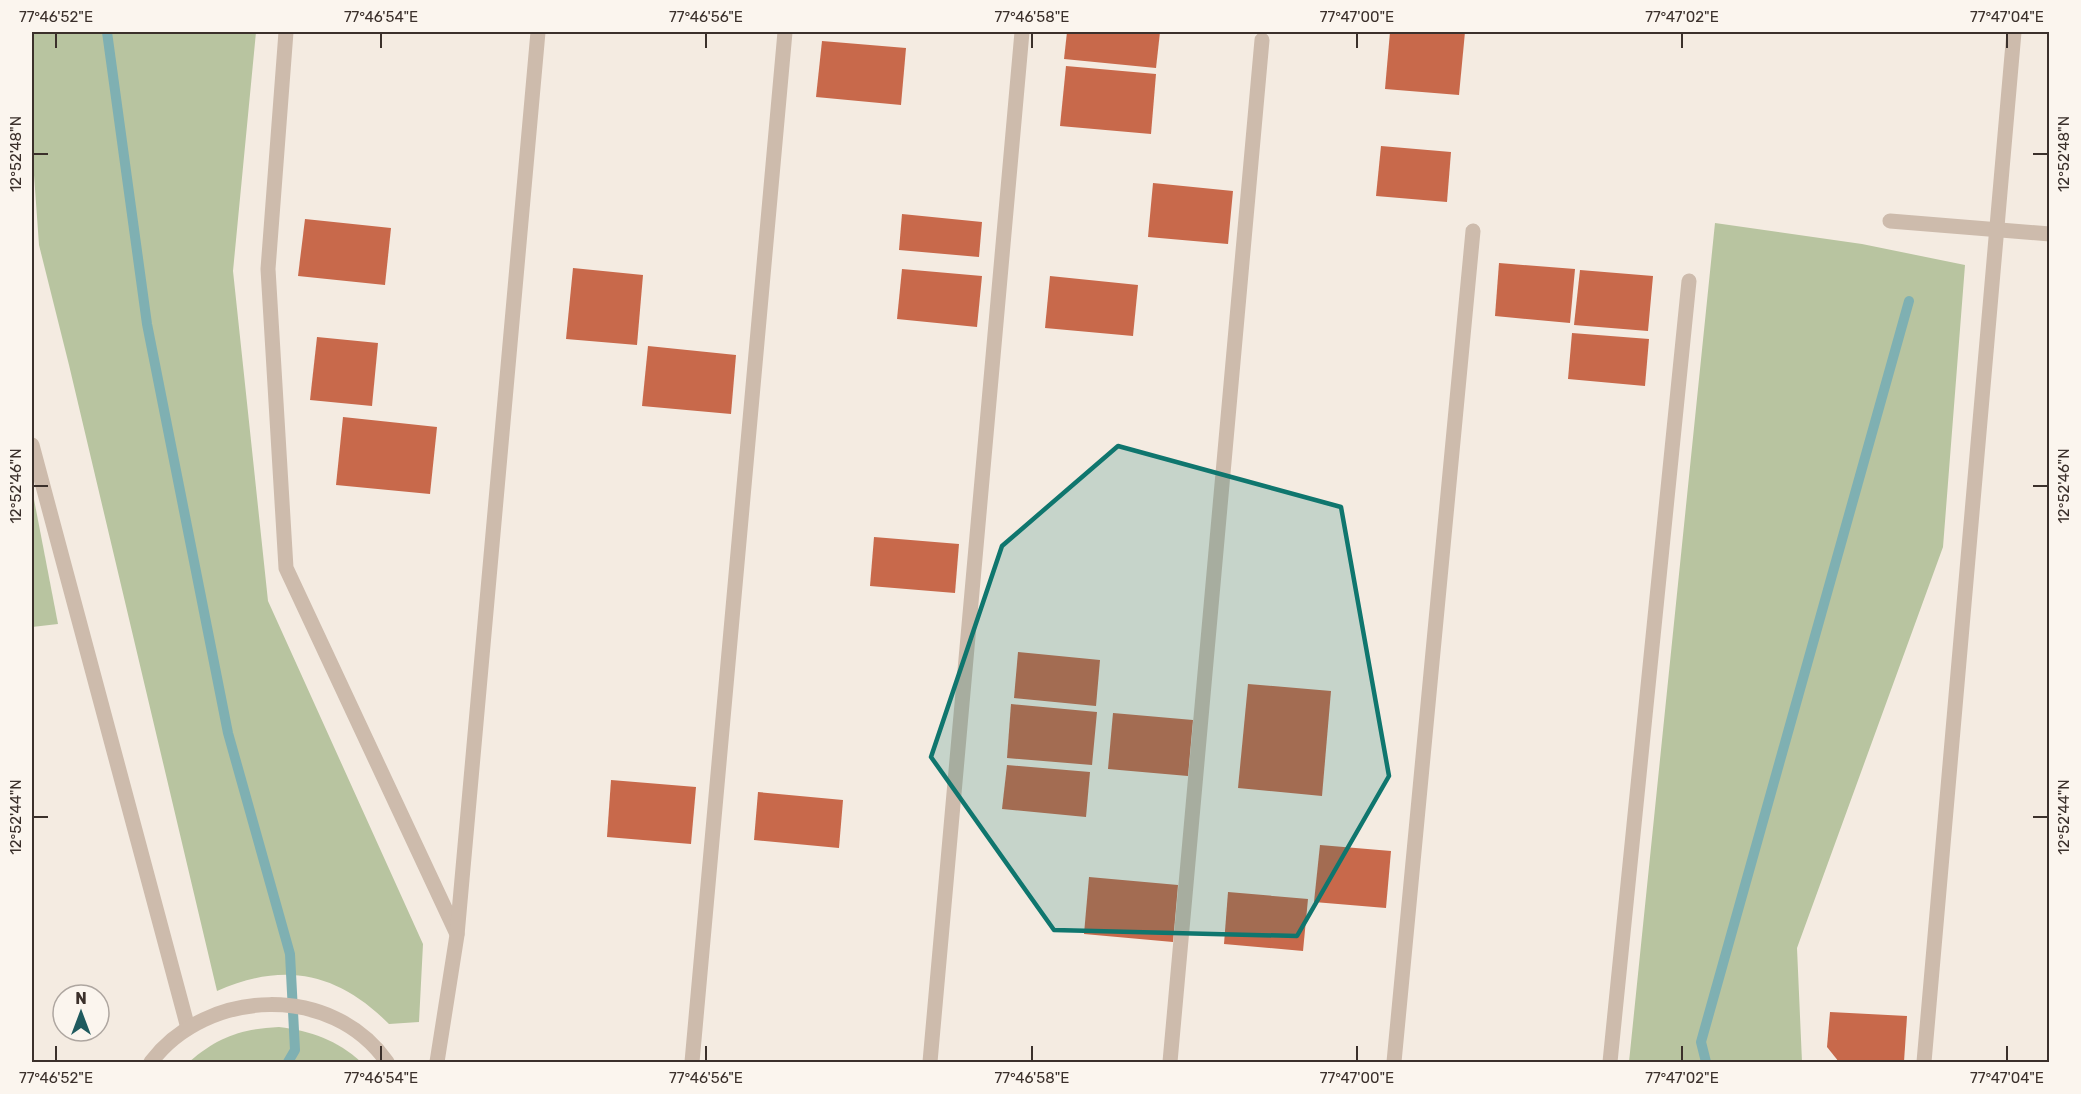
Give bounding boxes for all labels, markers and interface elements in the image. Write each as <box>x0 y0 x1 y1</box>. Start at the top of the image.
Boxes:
text: 77°46'52"E <box>19 8 93 26</box>
text: 77°46'54"E <box>344 8 418 26</box>
text: 77°46'56"E <box>669 8 743 26</box>
text: 77°46'58"E <box>995 8 1069 26</box>
text: 77°47'00"E <box>1320 8 1394 26</box>
text: 77°47'02"E <box>1645 8 1719 26</box>
text: 77°47'04"E <box>1970 8 2044 26</box>
text: 12°52'48"N <box>7 116 25 192</box>
text: 12°52'48"N <box>2055 116 2073 192</box>
text: 12°52'46"N <box>7 448 25 524</box>
text: 12°52'46"N <box>2055 448 2073 524</box>
text: 12°52'44"N <box>7 779 25 855</box>
text: 12°52'44"N <box>2055 779 2073 855</box>
north arrow <box>51 983 111 1043</box>
text: N <box>75 989 87 1008</box>
text: 77°46'52"E <box>19 1069 93 1087</box>
text: 77°46'54"E <box>344 1069 418 1087</box>
text: 77°46'56"E <box>669 1069 743 1087</box>
text: 77°46'58"E <box>995 1069 1069 1087</box>
text: 77°47'00"E <box>1320 1069 1394 1087</box>
text: 77°47'02"E <box>1645 1069 1719 1087</box>
text: 77°47'04"E <box>1970 1069 2044 1087</box>

